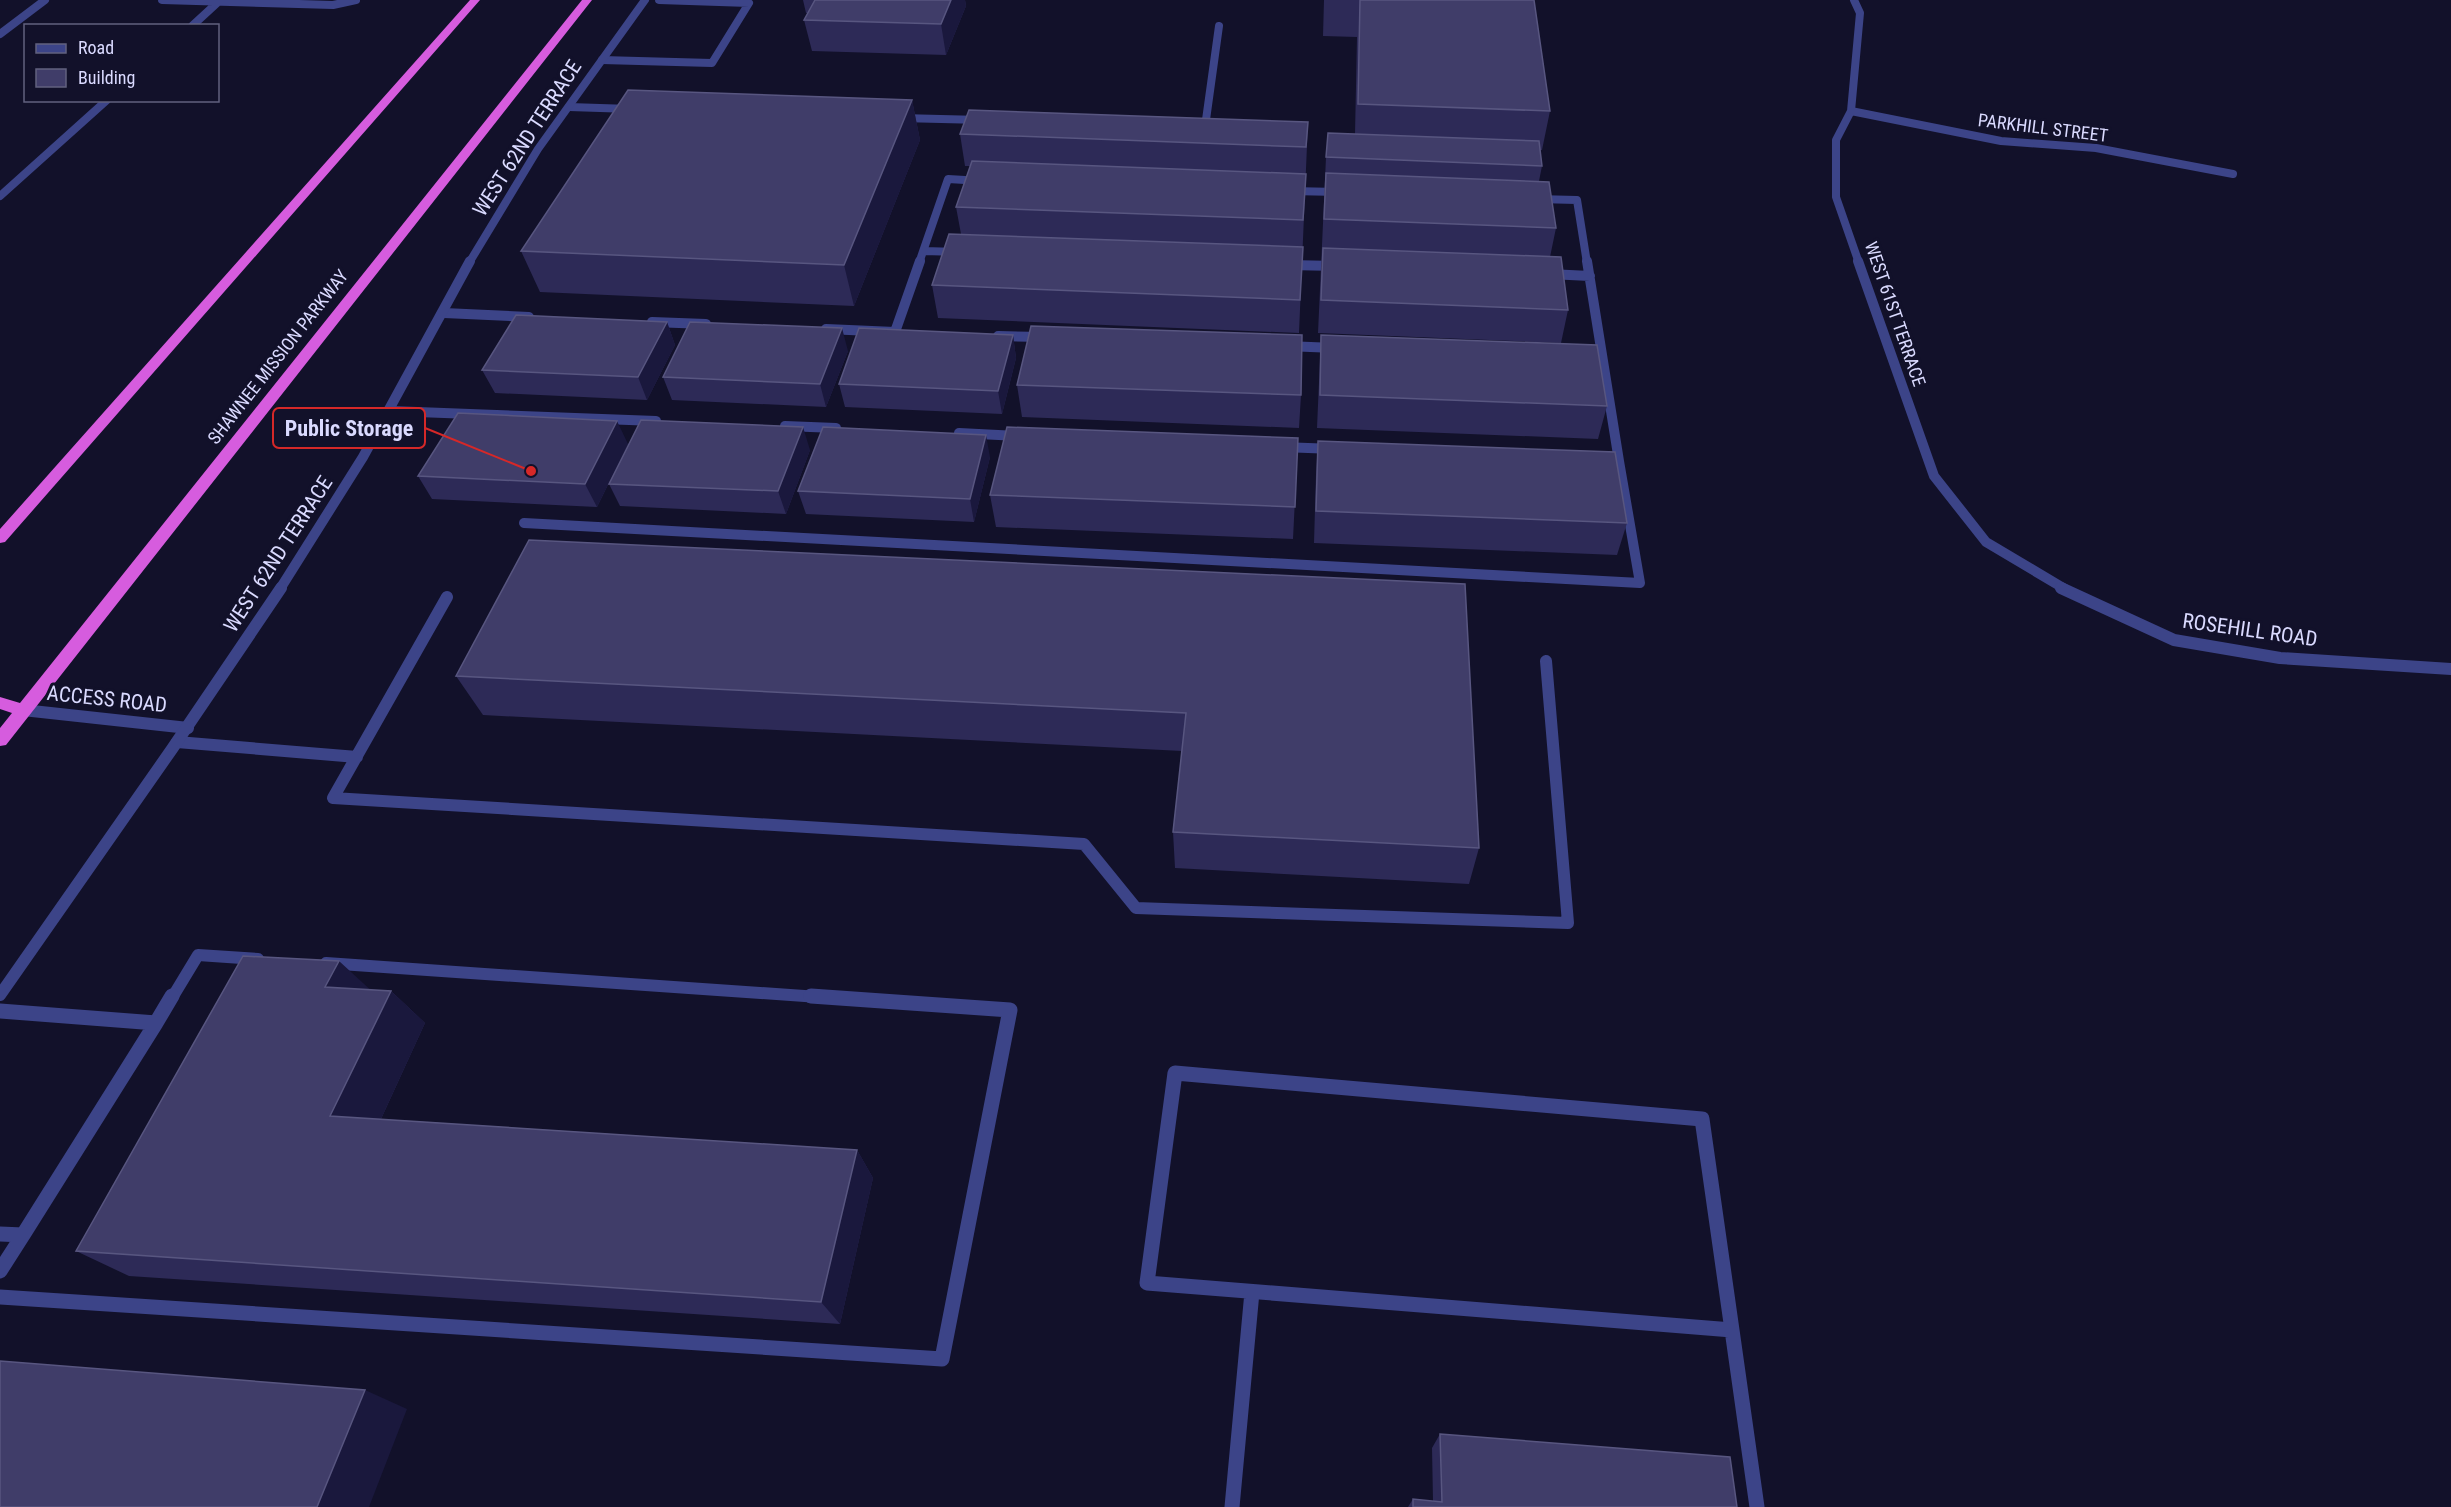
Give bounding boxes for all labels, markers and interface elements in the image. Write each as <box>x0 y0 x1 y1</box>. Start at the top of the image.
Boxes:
legend <box>24 24 219 102</box>
text: Road <box>78 37 114 58</box>
street label: WEST 62ND TERRACE <box>468 56 586 220</box>
text: Building <box>78 67 135 88</box>
street label: PARKHILL STREET <box>1977 109 2109 146</box>
street label: WEST 61ST TERRACE <box>1861 239 1930 389</box>
street label: SHAWNEE MISSION PARKWAY <box>203 265 353 448</box>
callout: Public Storage <box>273 408 425 448</box>
text: Public Storage <box>285 416 413 441</box>
street label: WEST 62ND TERRACE <box>219 472 337 636</box>
street label: ROSEHILL ROAD <box>2181 609 2319 651</box>
street label: ACCESS ROAD <box>46 681 168 717</box>

